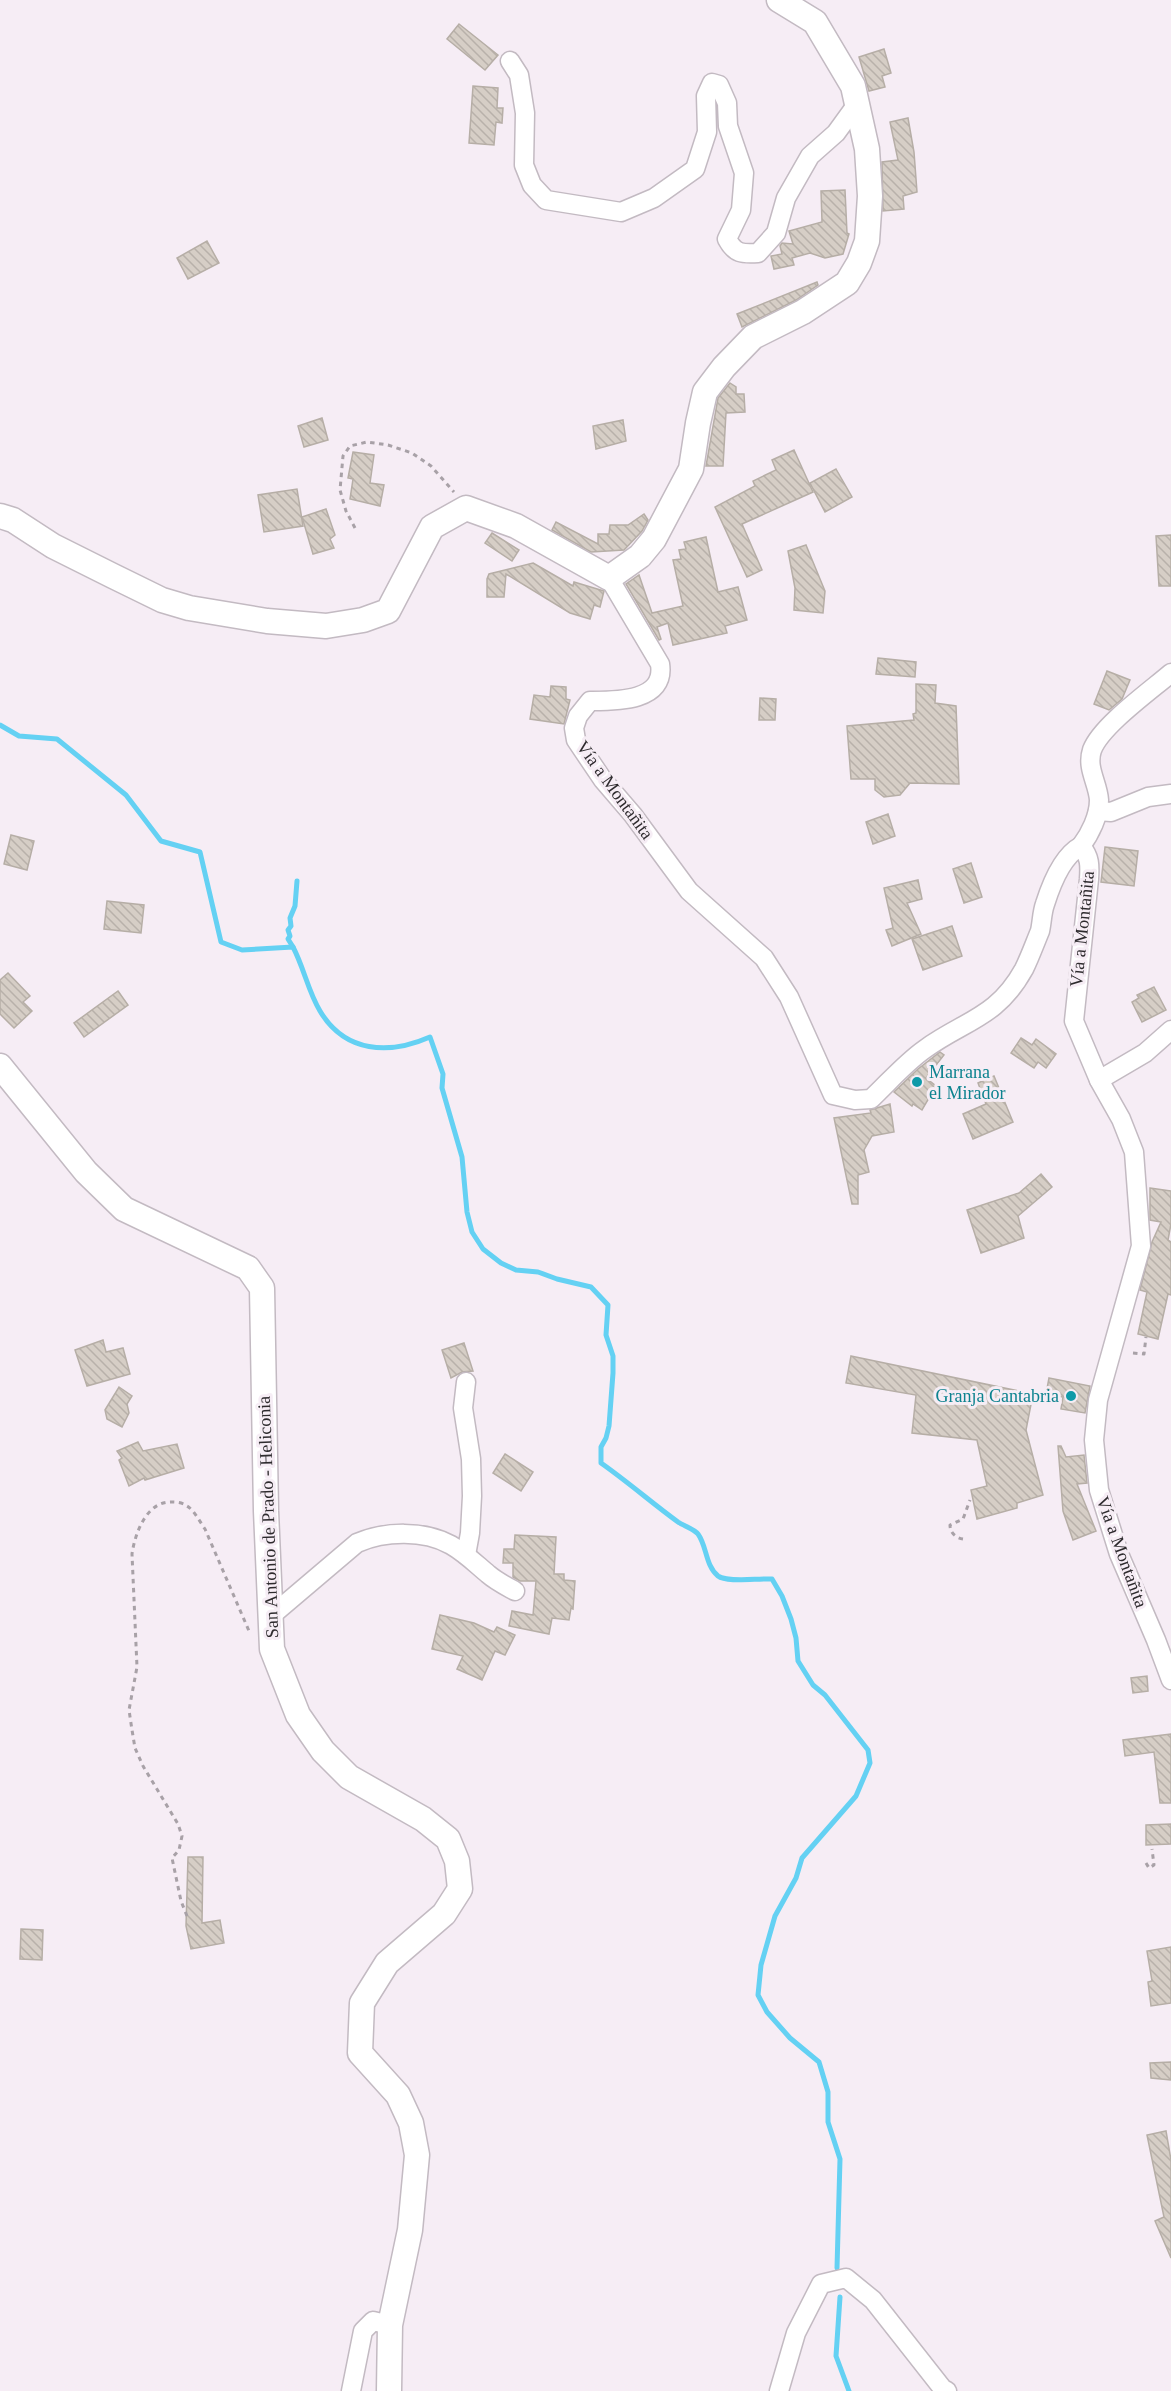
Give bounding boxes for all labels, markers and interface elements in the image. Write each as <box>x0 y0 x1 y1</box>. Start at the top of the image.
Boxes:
street label: Vía a Montañita <box>573 737 657 843</box>
street label: Vía a Montañita <box>1066 870 1098 988</box>
place label: Marrana el Mirador <box>929 1062 1005 1103</box>
marker: Marrana el Mirador <box>910 1075 924 1089</box>
place label: Granja Cantabria <box>936 1386 1059 1406</box>
marker: Granja Cantabria <box>1064 1389 1078 1403</box>
street label: San Antonio de Prado - Heliconia <box>254 1395 282 1639</box>
street label: Vía a Montañita <box>1093 1494 1151 1610</box>

